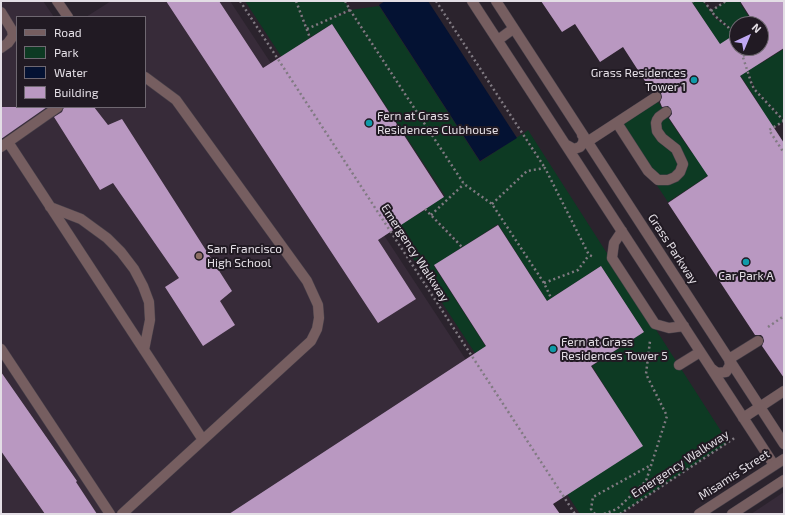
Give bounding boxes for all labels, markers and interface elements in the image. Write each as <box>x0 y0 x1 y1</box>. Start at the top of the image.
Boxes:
legend <box>16 16 146 108</box>
north arrow <box>729 16 769 56</box>
text: N <box>750 20 764 35</box>
text: Road <box>54 25 82 39</box>
text: Park <box>54 45 79 59</box>
text: Water <box>54 65 88 79</box>
place label: Grass Residences Tower 1 <box>591 66 686 94</box>
marker: Grass Residences Tower 1 <box>689 75 699 85</box>
text: Building <box>54 85 98 99</box>
place label: Fern at Grass Residences Clubhouse <box>377 109 498 137</box>
marker: Fern at Grass Residences Clubhouse <box>364 118 374 128</box>
street label: Emergency Walkway <box>378 201 452 305</box>
street label: Grass Parkway <box>645 211 701 287</box>
place label: San Francisco High School <box>207 242 282 270</box>
marker: San Francisco High School <box>194 251 204 261</box>
marker: Car Park A <box>741 257 751 267</box>
place label: Car Park A <box>718 269 774 283</box>
place label: Fern at Grass Residences Tower 5 <box>561 335 668 363</box>
marker: Fern at Grass Residences Tower 5 <box>548 344 558 354</box>
street label: Emergency Walkway <box>628 427 732 501</box>
street label: Misamis Street <box>696 447 772 503</box>

